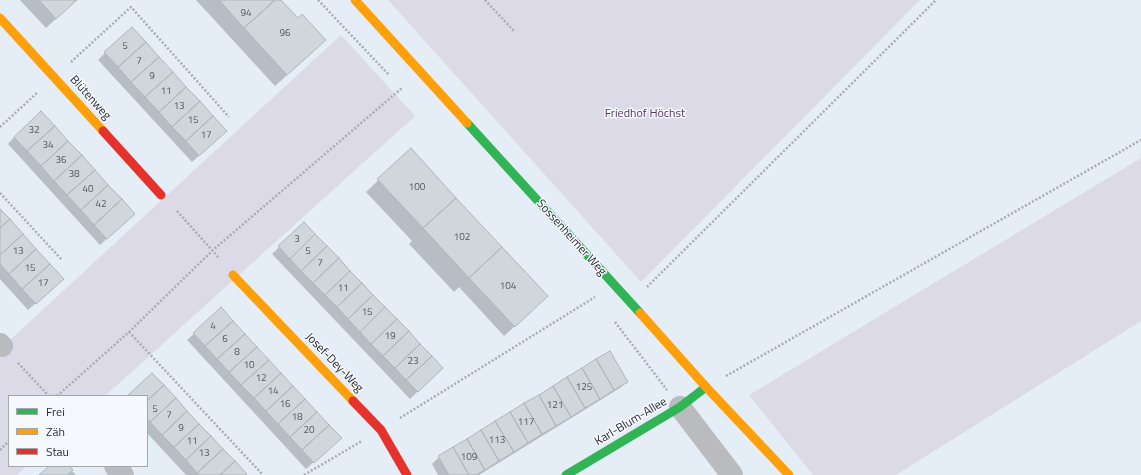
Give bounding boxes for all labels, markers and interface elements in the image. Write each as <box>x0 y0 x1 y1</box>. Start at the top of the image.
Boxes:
house number: 94 <box>240 8 252 20</box>
house number: 96 <box>279 28 291 40</box>
house number: 5 <box>122 41 128 53</box>
house number: 7 <box>136 56 142 68</box>
house number: 9 <box>149 71 155 83</box>
street label: Blütenweg <box>66 73 114 123</box>
house number: 11 <box>160 86 172 98</box>
house number: 13 <box>173 101 185 113</box>
park label: Friedhof Höchst <box>605 107 685 121</box>
house number: 15 <box>187 115 199 127</box>
house number: 32 <box>28 125 40 137</box>
house number: 17 <box>200 130 212 142</box>
house number: 34 <box>42 140 54 152</box>
house number: 36 <box>55 155 67 167</box>
house number: 38 <box>68 169 80 181</box>
house number: 100 <box>409 182 425 194</box>
house number: 40 <box>82 184 94 196</box>
street label: Sossenheimer Weg <box>533 197 609 279</box>
house number: 42 <box>95 199 107 211</box>
house number: 102 <box>454 232 470 244</box>
house number: 3 <box>294 234 300 246</box>
house number: 13 <box>12 246 24 258</box>
house number: 5 <box>305 246 311 258</box>
house number: 7 <box>317 258 323 270</box>
house number: 15 <box>24 263 36 275</box>
house number: 17 <box>37 278 49 290</box>
house number: 104 <box>500 281 516 293</box>
house number: 11 <box>337 283 349 295</box>
house number: 15 <box>361 307 373 319</box>
house number: 4 <box>210 321 216 333</box>
street label: Josef-Dey-Weg <box>302 330 366 396</box>
house number: 19 <box>384 331 396 343</box>
house number: 6 <box>222 334 228 346</box>
house number: 8 <box>234 347 240 359</box>
house number: 23 <box>407 356 419 368</box>
house number: 10 <box>243 360 255 372</box>
house number: 12 <box>255 373 267 385</box>
house number: 125 <box>576 382 592 394</box>
house number: 14 <box>267 386 279 398</box>
legend <box>8 395 148 467</box>
street label: Karl-Blum-Allee <box>592 395 670 449</box>
house number: 16 <box>279 399 291 411</box>
house number: 121 <box>547 400 563 412</box>
text: Frei <box>46 402 65 421</box>
house number: 5 <box>152 404 158 416</box>
house number: 7 <box>166 410 172 422</box>
house number: 18 <box>291 412 303 424</box>
house number: 117 <box>518 417 534 429</box>
text: Zäh <box>46 422 65 441</box>
house number: 9 <box>178 423 184 435</box>
house number: 20 <box>303 425 315 437</box>
house number: 113 <box>489 435 505 447</box>
house number: 11 <box>186 436 198 448</box>
text: Stau <box>46 442 69 461</box>
house number: 13 <box>198 448 210 460</box>
house number: 109 <box>461 452 477 464</box>

